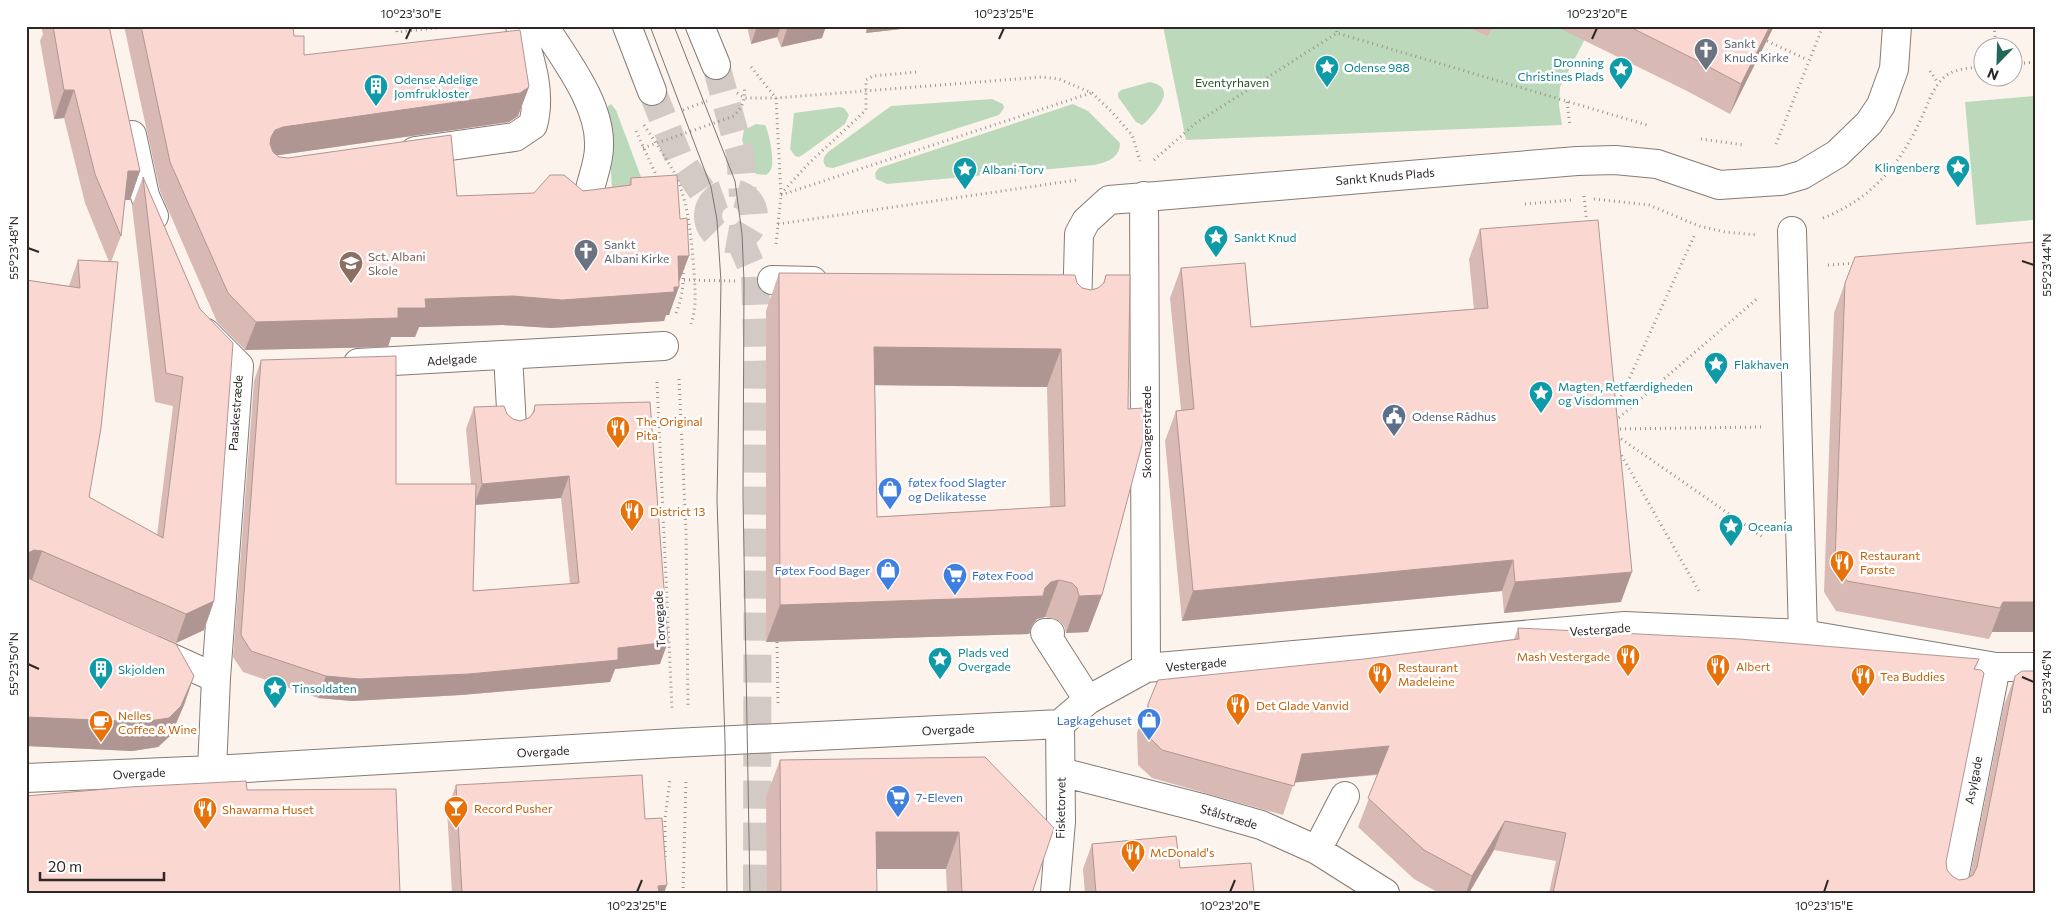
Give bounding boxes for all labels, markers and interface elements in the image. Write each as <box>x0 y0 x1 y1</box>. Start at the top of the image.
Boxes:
text: 10°23'30"E <box>381 6 441 20</box>
text: 10°23'25"E <box>974 6 1034 20</box>
text: 10°23'20"E <box>1567 6 1627 20</box>
place label: Sankt Knuds Kirke <box>1724 36 1789 64</box>
church icon: Sankt Knuds Kirke <box>1693 37 1719 71</box>
north arrow <box>1974 38 2024 88</box>
place icon: Odense 988 <box>1314 54 1340 88</box>
place label: Dronning Christines Plads <box>1517 55 1604 83</box>
place icon: Dronning Christines Plads <box>1608 56 1634 90</box>
place label: Odense 988 <box>1344 60 1410 74</box>
text: N <box>1985 65 2001 84</box>
place label: Odense Adelige Jomfrukloster <box>394 72 478 101</box>
building icon: Odense Adelige Jomfrukloster <box>363 73 389 107</box>
park label: Eventyrhaven <box>1195 75 1269 89</box>
place icon: Klingenberg <box>1945 154 1971 188</box>
place icon: Albani Torv <box>952 156 978 190</box>
place label: Klingenberg <box>1875 160 1940 174</box>
place label: Albani Torv <box>982 162 1044 176</box>
street label: Sankt Knuds Plads <box>1335 165 1435 187</box>
text: 55°23'48"N <box>6 216 20 280</box>
place icon: Sankt Knud <box>1203 224 1229 258</box>
place label: Sankt Knud <box>1234 230 1297 244</box>
text: 55°23'44"N <box>2039 233 2053 297</box>
place label: Sankt Albani Kirke <box>604 237 669 265</box>
church icon: Sankt Albani Kirke <box>573 238 599 272</box>
place label: Sct. Albani Skole <box>368 249 426 277</box>
school or university icon: Sct. Albani Skole <box>338 250 364 284</box>
street label: Adelgade <box>426 350 478 368</box>
place icon: Flakhaven <box>1703 351 1729 385</box>
place label: Flakhaven <box>1734 357 1789 371</box>
street label: Paaskestræde <box>225 375 245 451</box>
place label: Magten, Retfærdigheden og Visdommen <box>1558 379 1693 407</box>
place icon: Magten, Retfærdigheden og Visdommen <box>1528 380 1554 414</box>
street label: Skomagerstræde <box>1139 386 1153 478</box>
public building icon: Odense Rådhus <box>1381 403 1407 437</box>
place label: Odense Rådhus <box>1412 409 1496 423</box>
place label: The Original Pita <box>636 414 703 442</box>
restaurant icon: The Original Pita <box>605 415 631 449</box>
place label: føtex food Slagter og Delikatesse <box>908 475 1006 503</box>
shop icon: føtex food Slagter og Delikatesse <box>877 476 903 510</box>
restaurant icon: District 13 <box>619 498 645 532</box>
place label: District 13 <box>650 504 705 518</box>
place icon: Oceania <box>1718 513 1744 547</box>
place label: Oceania <box>1748 519 1793 533</box>
place label: Restaurant Første <box>1860 548 1920 576</box>
restaurant icon: Restaurant Første <box>1829 549 1855 583</box>
shop icon: Føtex Food Bager <box>875 557 901 591</box>
supermarket icon: Føtex Food <box>942 562 968 596</box>
place label: Føtex Food Bager <box>775 563 870 577</box>
place label: Føtex Food <box>972 568 1034 582</box>
street label: Torvegade <box>651 590 667 648</box>
street label: Vestergade <box>1569 620 1631 638</box>
text: 55°23'50"N <box>6 632 20 696</box>
restaurant icon: Mash Vestergade <box>1615 643 1641 677</box>
place label: Plads ved Overgade <box>958 645 1011 673</box>
place icon: Plads ved Overgade <box>927 646 953 680</box>
place label: Mash Vestergade <box>1517 649 1610 663</box>
text: 55°23'46"N <box>2039 650 2053 714</box>
restaurant icon: Albert <box>1705 653 1731 687</box>
street label: Vestergade <box>1165 654 1227 674</box>
building icon: Skjolden <box>88 656 114 690</box>
place label: Albert <box>1736 659 1771 673</box>
place label: Restaurant Madeleine <box>1398 660 1458 688</box>
restaurant icon: Restaurant Madeleine <box>1367 661 1393 695</box>
place label: Skjolden <box>118 662 165 676</box>
restaurant icon: Tea Buddies <box>1850 663 1876 697</box>
place label: Tea Buddies <box>1880 669 1945 683</box>
place icon: Tinsoldaten <box>262 675 288 709</box>
place label: Tinsoldaten <box>292 681 357 695</box>
restaurant icon: Det Glade Vanvid <box>1225 692 1251 726</box>
place label: Det Glade Vanvid <box>1256 698 1349 712</box>
shop icon: Lagkagehuset <box>1136 707 1162 741</box>
place label: Nelles Coffee & Wine <box>118 708 197 736</box>
cafe icon: Nelles Coffee & Wine <box>88 709 114 743</box>
place label: Lagkagehuset <box>1057 713 1132 727</box>
street label: Overgade <box>921 721 975 737</box>
street label: Overgade <box>516 743 570 759</box>
street label: Asylgade <box>1961 755 1985 805</box>
street label: Overgade <box>112 765 166 781</box>
street label: Fisketorvet <box>1052 777 1068 839</box>
supermarket icon: 7-Eleven <box>885 784 911 818</box>
place label: 7-Eleven <box>916 790 963 804</box>
bar icon: Record Pusher <box>443 795 469 829</box>
restaurant icon: Shawarma Huset <box>192 796 218 830</box>
place label: Record Pusher <box>474 801 553 815</box>
street label: Stålstræde <box>1199 801 1259 831</box>
place label: Shawarma Huset <box>222 802 314 816</box>
restaurant icon: McDonald's <box>1120 839 1146 873</box>
place label: McDonald's <box>1150 845 1214 859</box>
scale bar <box>40 849 164 881</box>
text: 20 m <box>48 857 82 875</box>
text: 10°23'25"E <box>607 898 667 912</box>
text: 10°23'20"E <box>1200 898 1260 912</box>
text: 10°23'15"E <box>1795 898 1853 912</box>

